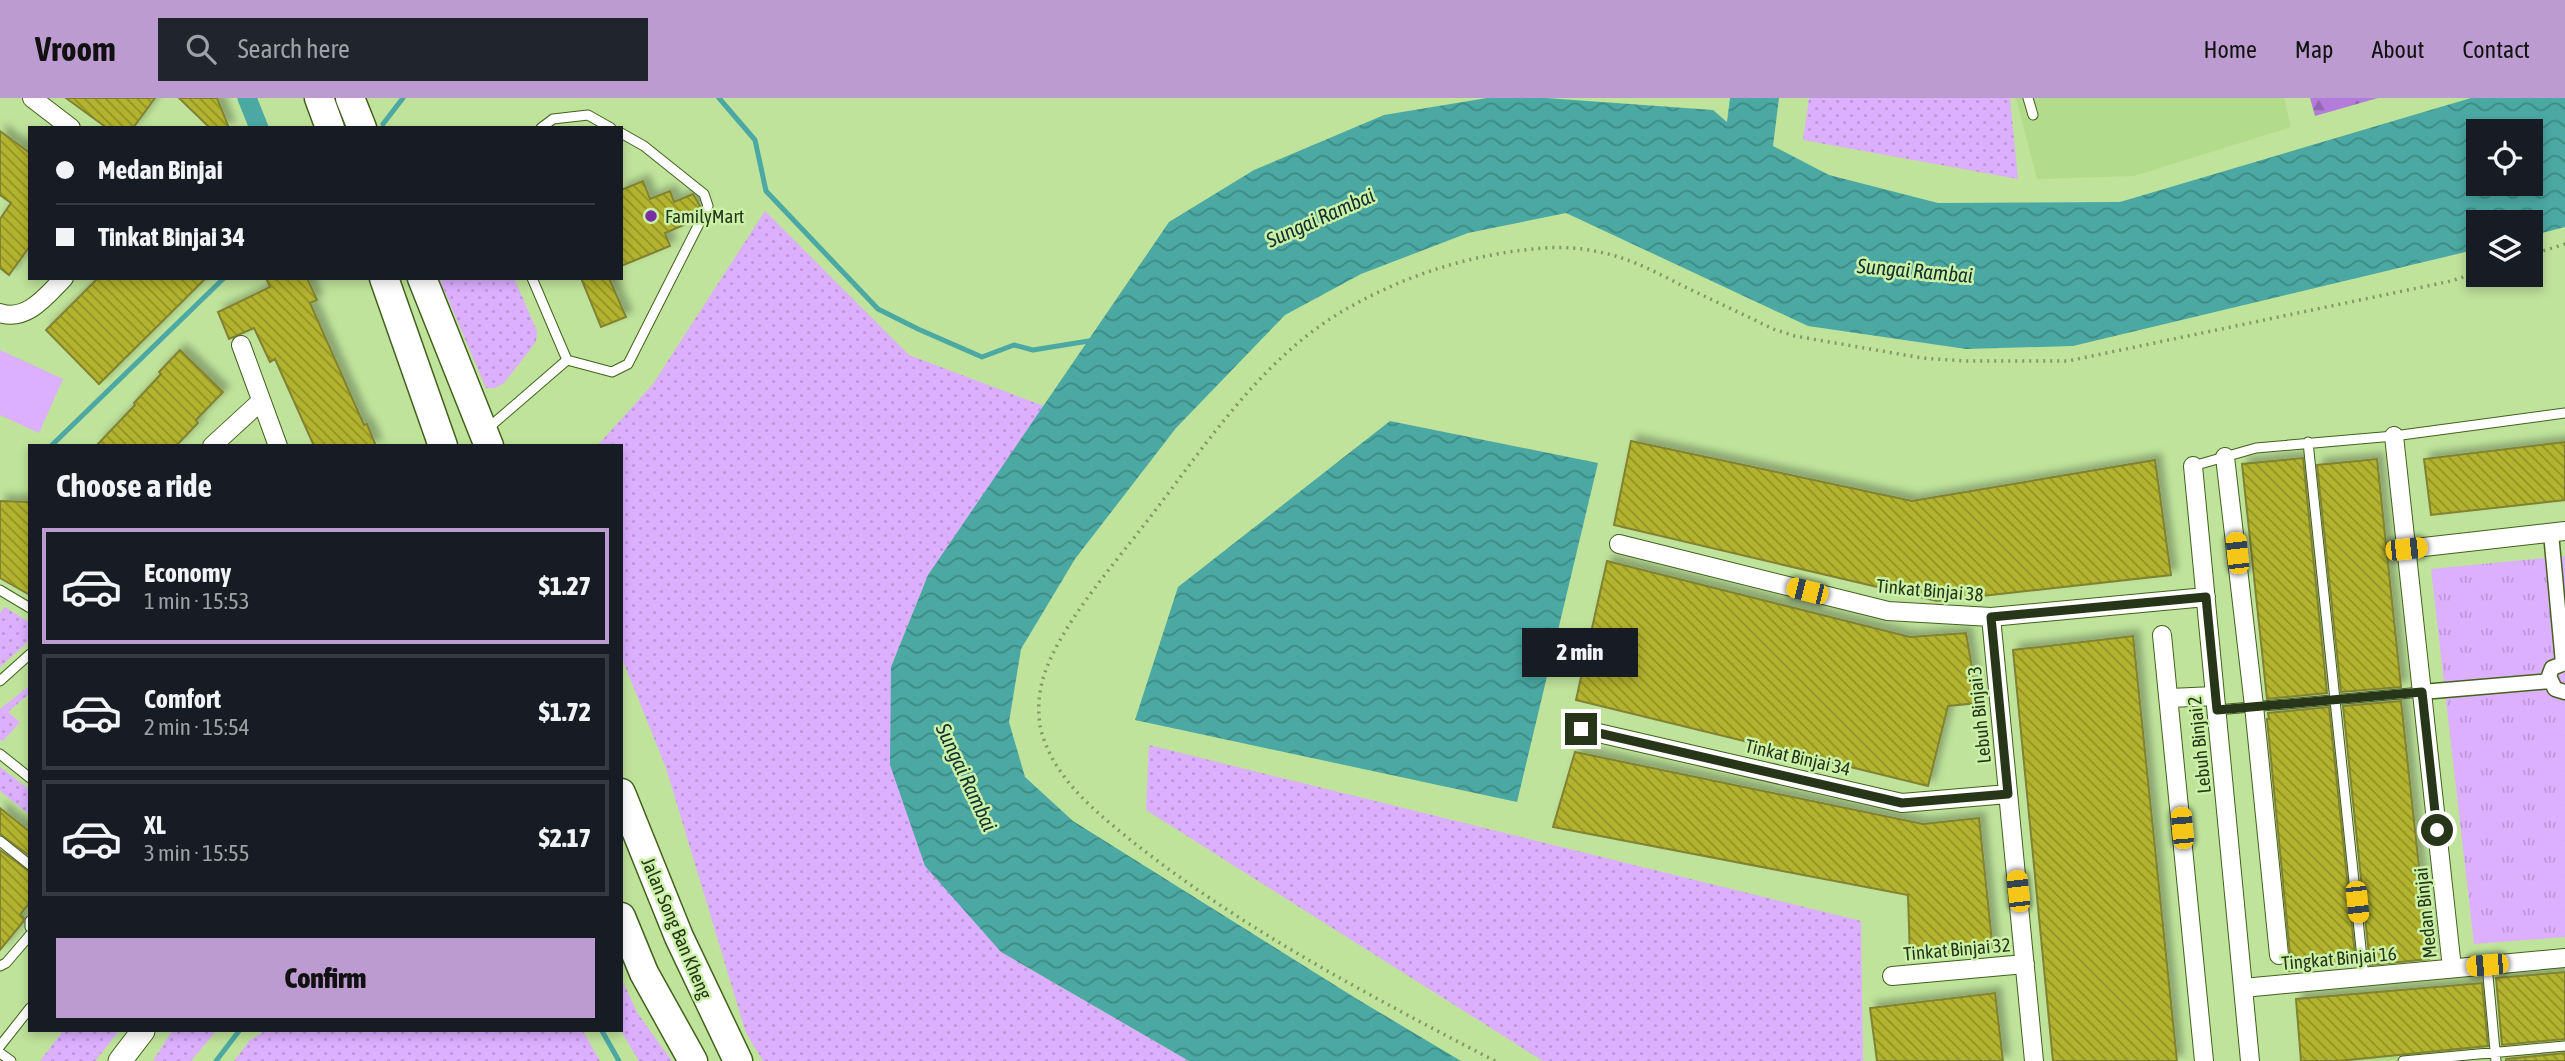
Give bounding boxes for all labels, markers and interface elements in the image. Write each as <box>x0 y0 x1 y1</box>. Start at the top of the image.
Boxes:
search box <box>158 18 648 81</box>
text: Vroom <box>35 30 116 68</box>
icon: search <box>182 30 220 68</box>
text: Search here <box>238 34 350 64</box>
text: Home <box>2203 36 2257 63</box>
text: Map <box>2295 36 2333 63</box>
text: About <box>2371 36 2424 63</box>
text: Contact <box>2462 36 2530 63</box>
map controls <box>2466 119 2543 287</box>
button: locate <box>2466 119 2543 196</box>
text: Medan Binjai <box>98 155 223 185</box>
water label: Sungai Rambai <box>1261 182 1378 252</box>
place label: FamilyMart <box>665 205 744 227</box>
marker: FamilyMart <box>643 208 659 224</box>
button: layers <box>2466 210 2543 287</box>
text: Tinkat Binjai 34 <box>98 222 245 252</box>
water label: Sungai Rambai <box>1855 253 1974 287</box>
text: Choose a ride <box>56 467 212 504</box>
car <box>2225 531 2250 575</box>
car <box>2385 536 2428 562</box>
icon: car <box>60 555 123 618</box>
text: Economy <box>144 558 231 588</box>
text: $1.27 <box>539 571 591 601</box>
street label: Tinkat Binjai 38 <box>1876 574 1985 606</box>
car <box>1785 576 1830 606</box>
text: 1 min · 15:53 <box>144 588 250 614</box>
callout: 2 min <box>1523 628 1639 676</box>
text: 2 min <box>1557 639 1603 665</box>
street label: Lebuh Binjai 3 <box>1963 665 1995 765</box>
icon: car <box>60 681 123 744</box>
text: Comfort <box>144 684 221 714</box>
street label: Lebuh Binjai 2 <box>2183 695 2215 795</box>
text: $1.72 <box>539 697 591 727</box>
route end <box>1565 713 1597 745</box>
text: 2 min · 15:54 <box>144 714 250 740</box>
water label: Sungai Rambai <box>931 718 1002 835</box>
street label: Tinkat Binjai 34 <box>1743 734 1853 780</box>
car <box>2170 806 2195 850</box>
icon: car <box>60 807 123 870</box>
text: XL <box>144 810 166 840</box>
route start <box>2421 814 2453 846</box>
text: $2.17 <box>539 823 591 853</box>
text: 3 min · 15:55 <box>144 840 250 866</box>
street label: Jalan Song Ban Kheng <box>637 854 717 1003</box>
street label: Medan Binjai <box>2409 867 2441 959</box>
car <box>2006 869 2031 913</box>
car <box>2345 880 2370 924</box>
street label: Tinkat Binjai 32 <box>1903 933 2011 965</box>
button: Confirm <box>56 938 595 1018</box>
street label: Tingkat Binjai 16 <box>2280 942 2398 974</box>
car <box>2466 953 2509 977</box>

